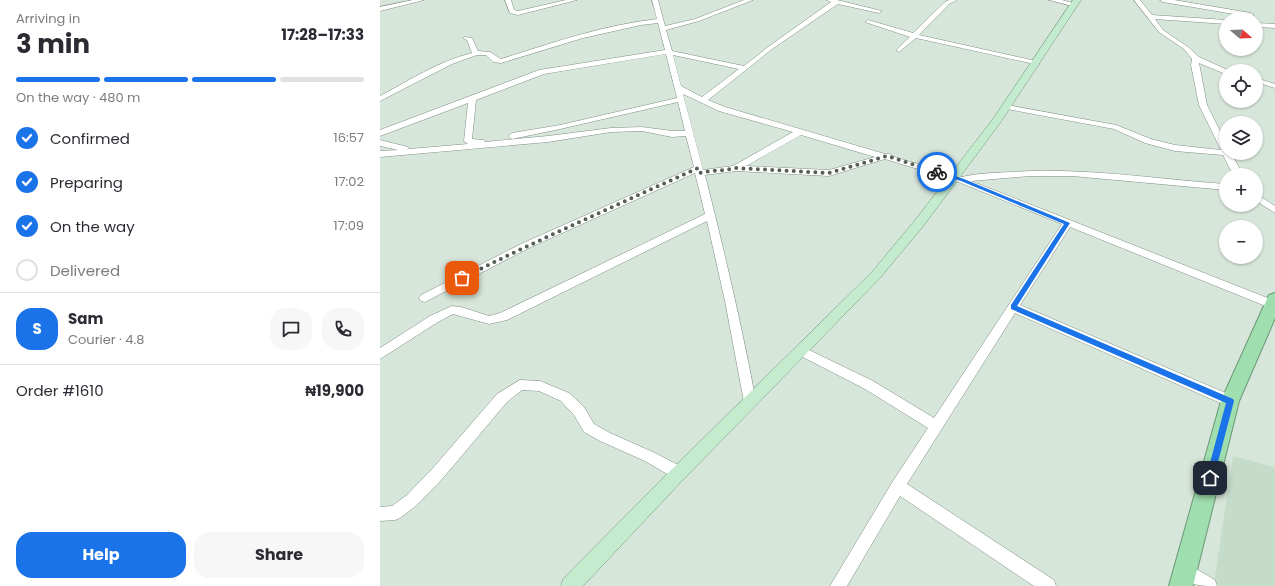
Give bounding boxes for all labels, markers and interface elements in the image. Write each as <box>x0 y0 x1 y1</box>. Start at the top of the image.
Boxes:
text: Arriving in <box>16 9 80 28</box>
north arrow <box>1219 12 1263 56</box>
map controls <box>1219 12 1263 264</box>
text: 17:28–17:33 <box>281 24 364 45</box>
text: 3 min <box>16 26 90 62</box>
button: locate <box>1219 64 1263 108</box>
text: On the way · 480 m <box>16 88 140 107</box>
button: layers <box>1219 116 1263 160</box>
icon: check <box>16 127 38 149</box>
text: Confirmed <box>50 128 130 149</box>
text: 16:57 <box>334 128 364 147</box>
courier <box>917 152 957 192</box>
icon: bike <box>926 161 948 183</box>
button: + <box>1219 168 1263 212</box>
icon: check <box>16 171 38 193</box>
text: Preparing <box>50 172 123 193</box>
text: 17:02 <box>334 172 364 191</box>
icon: check <box>16 215 38 237</box>
text: On the way <box>50 216 135 237</box>
text: 17:09 <box>334 216 364 235</box>
button: − <box>1219 220 1263 264</box>
text: Delivered <box>50 260 120 281</box>
pin <box>445 261 479 295</box>
icon: bag <box>451 267 473 289</box>
text: Sam <box>68 308 103 329</box>
button: chat <box>270 308 312 350</box>
button: phone <box>322 308 364 350</box>
text: S <box>32 318 42 339</box>
text: Courier · 4.8 <box>68 330 144 349</box>
text: Order #1610 <box>16 380 104 401</box>
text: ₦19,900 <box>305 380 364 401</box>
pin <box>1193 461 1227 495</box>
icon: home <box>1199 467 1221 489</box>
button: Help <box>16 532 186 578</box>
button: Share <box>194 532 364 578</box>

